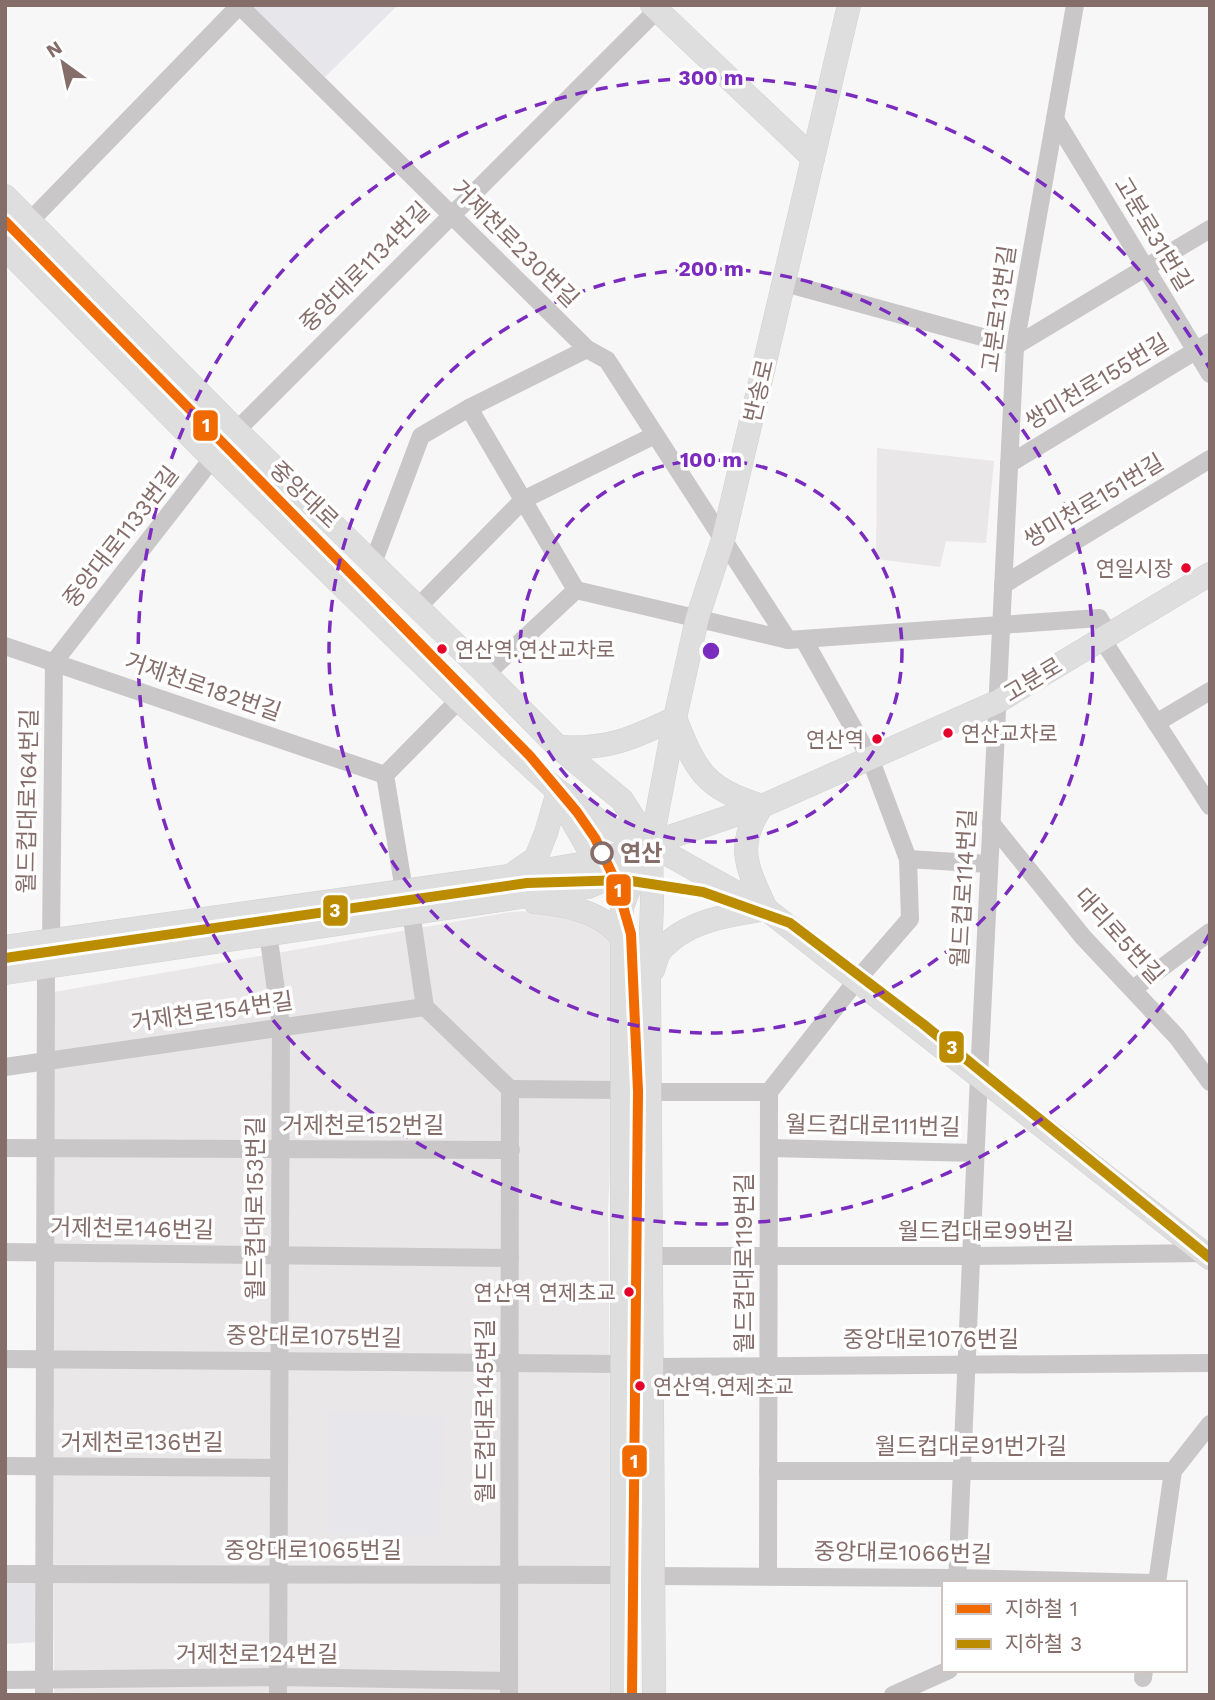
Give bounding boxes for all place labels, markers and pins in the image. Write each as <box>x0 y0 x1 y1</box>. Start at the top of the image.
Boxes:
place label: 연일시장 <box>1096 556 1173 581</box>
marker: 연일시장 <box>1179 561 1193 575</box>
place label: 연산역.연산교차로 <box>455 637 615 662</box>
centre of rings <box>699 639 723 663</box>
marker: 연산역.연산교차로 <box>435 642 449 656</box>
place label: 연산교차로 <box>961 721 1058 746</box>
marker: 연산교차로 <box>941 726 955 740</box>
place label: 연산역 <box>806 727 864 752</box>
marker: 연산역 <box>870 732 884 746</box>
place label: 연산 <box>620 840 662 867</box>
marker: 연산 <box>591 842 613 864</box>
place label: 연산역 연제초교 <box>474 1280 616 1305</box>
marker: 연산역 연제초교 <box>622 1285 636 1299</box>
place label: 연산역.연제초교 <box>653 1374 794 1399</box>
marker: 연산역.연제초교 <box>633 1379 647 1393</box>

